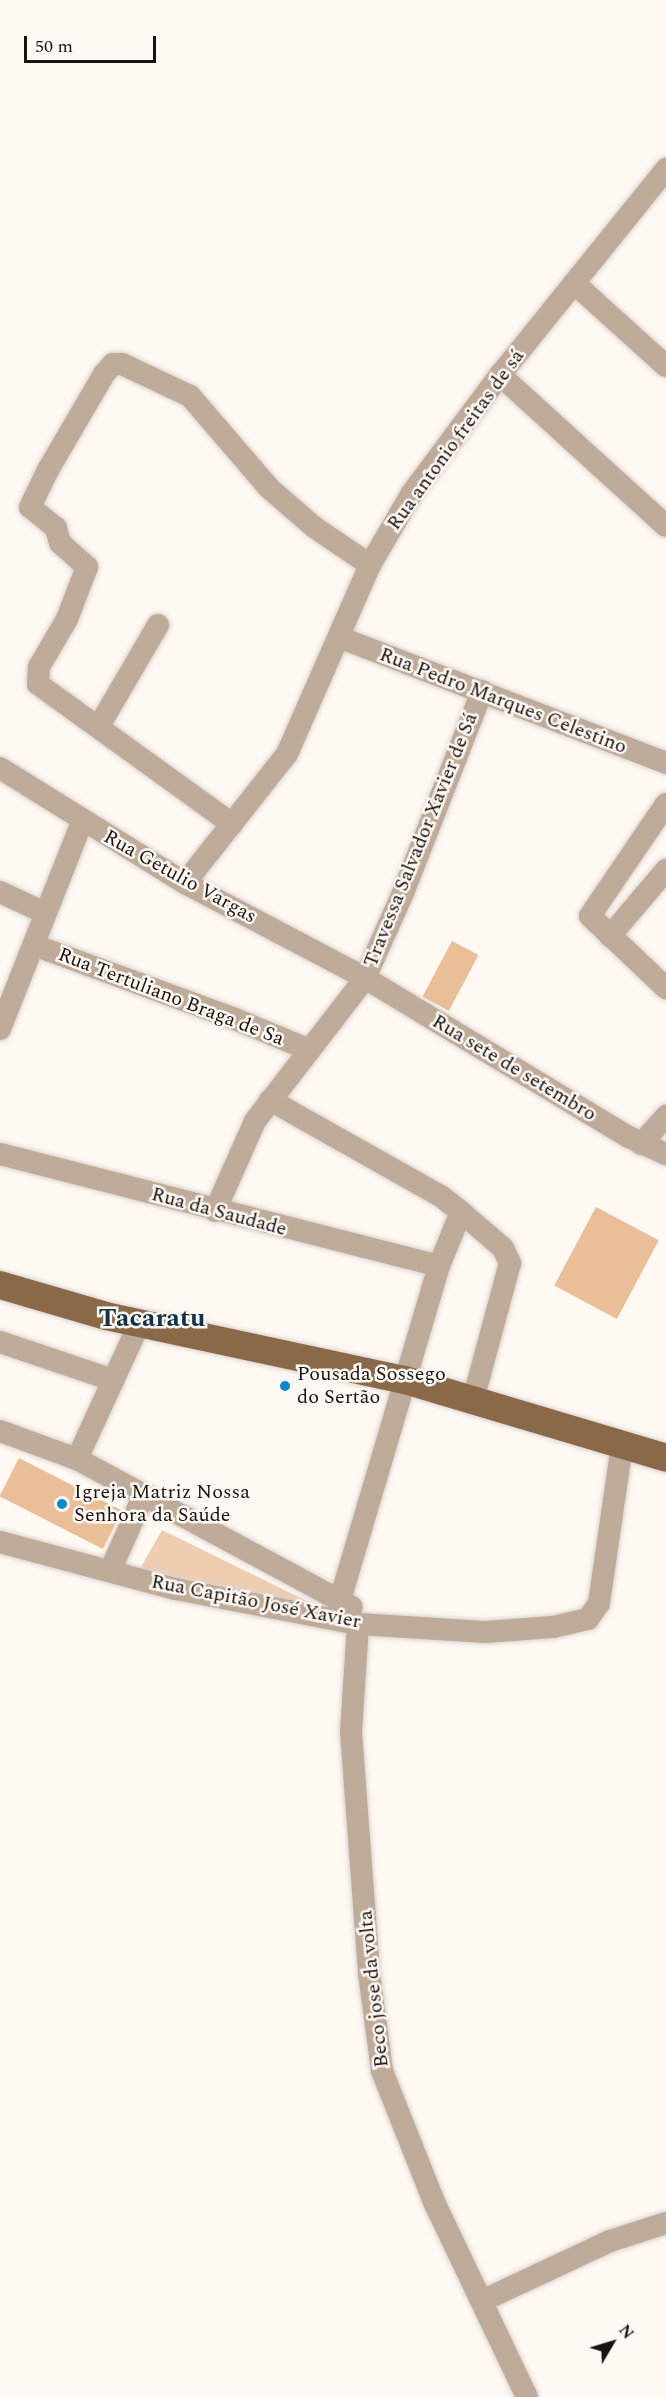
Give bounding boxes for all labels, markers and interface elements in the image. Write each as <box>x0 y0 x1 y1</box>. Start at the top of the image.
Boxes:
scale bar <box>27 24 159 62</box>
text: 50 m <box>35 33 73 60</box>
street label: Rua antonio freitas de sá <box>382 345 530 535</box>
street label: Rua Pedro Marques Celestino <box>376 643 630 759</box>
street label: Travessa Salvador Xavier de Sá <box>359 709 483 971</box>
street label: Rua Getulio Vargas <box>99 825 261 929</box>
street label: Rua Tertuliano Braga de Sa <box>55 943 287 1051</box>
street label: Rua sete de setembro <box>428 1010 600 1126</box>
street label: Rua da Saudade <box>149 1182 289 1242</box>
district label: Tacaratu <box>99 1303 205 1335</box>
place label: Pousada Sossego do Sertão <box>297 1362 446 1409</box>
marker: Pousada Sossego do Sertão <box>278 1379 292 1393</box>
place label: Igreja Matriz Nossa Senhora da Saúde <box>74 1480 250 1527</box>
marker: Igreja Matriz Nossa Senhora da Saúde <box>55 1497 69 1511</box>
street label: Rua Capitão José Xavier <box>149 1570 363 1634</box>
street label: Beco jose da volta <box>354 1909 394 2069</box>
north arrow <box>582 2313 642 2373</box>
text: N <box>613 2319 640 2344</box>

